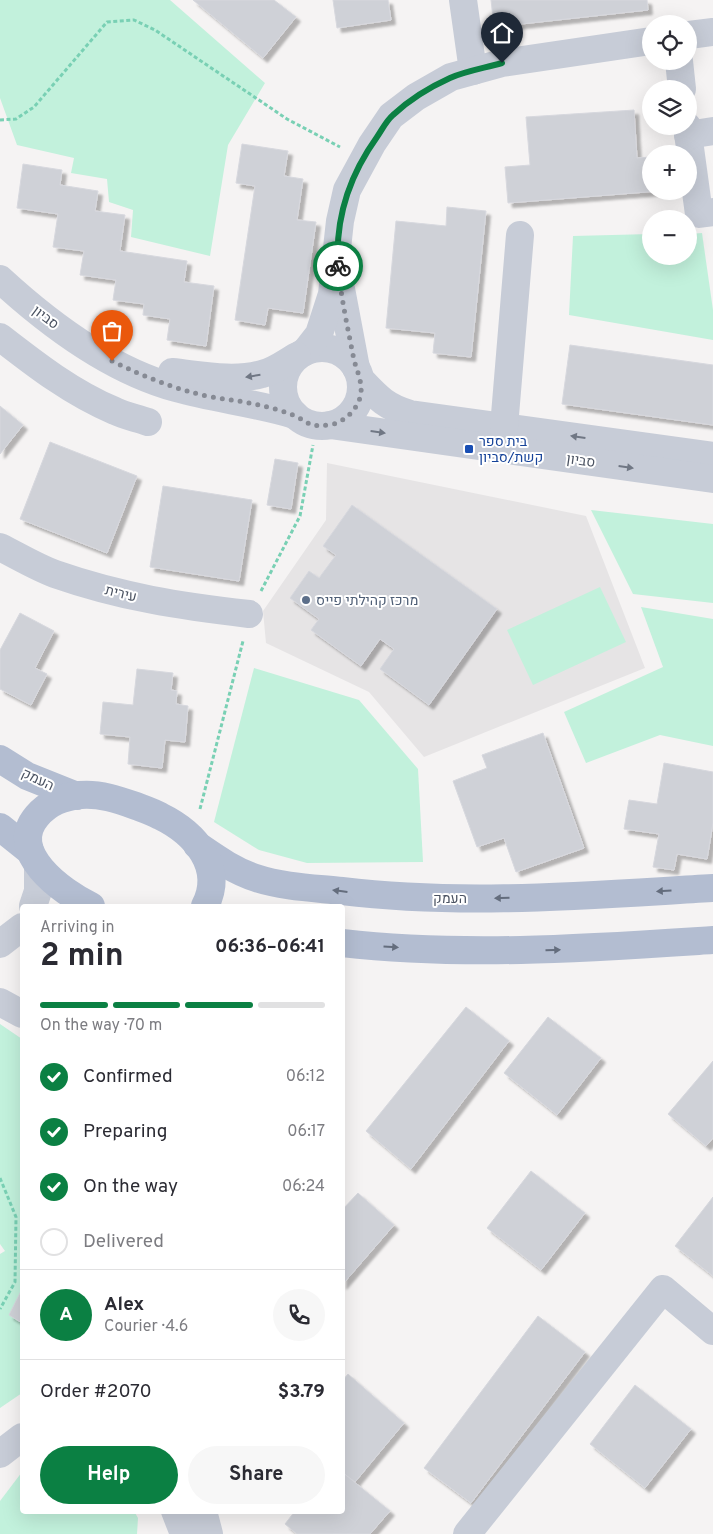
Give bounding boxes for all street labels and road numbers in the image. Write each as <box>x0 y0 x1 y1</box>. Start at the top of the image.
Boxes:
street label: סביון <box>29 303 62 334</box>
street label: סביון <box>565 451 596 472</box>
street label: עירית <box>103 582 138 607</box>
street label: העמק <box>18 765 56 795</box>
street label: העמק <box>433 891 467 908</box>

